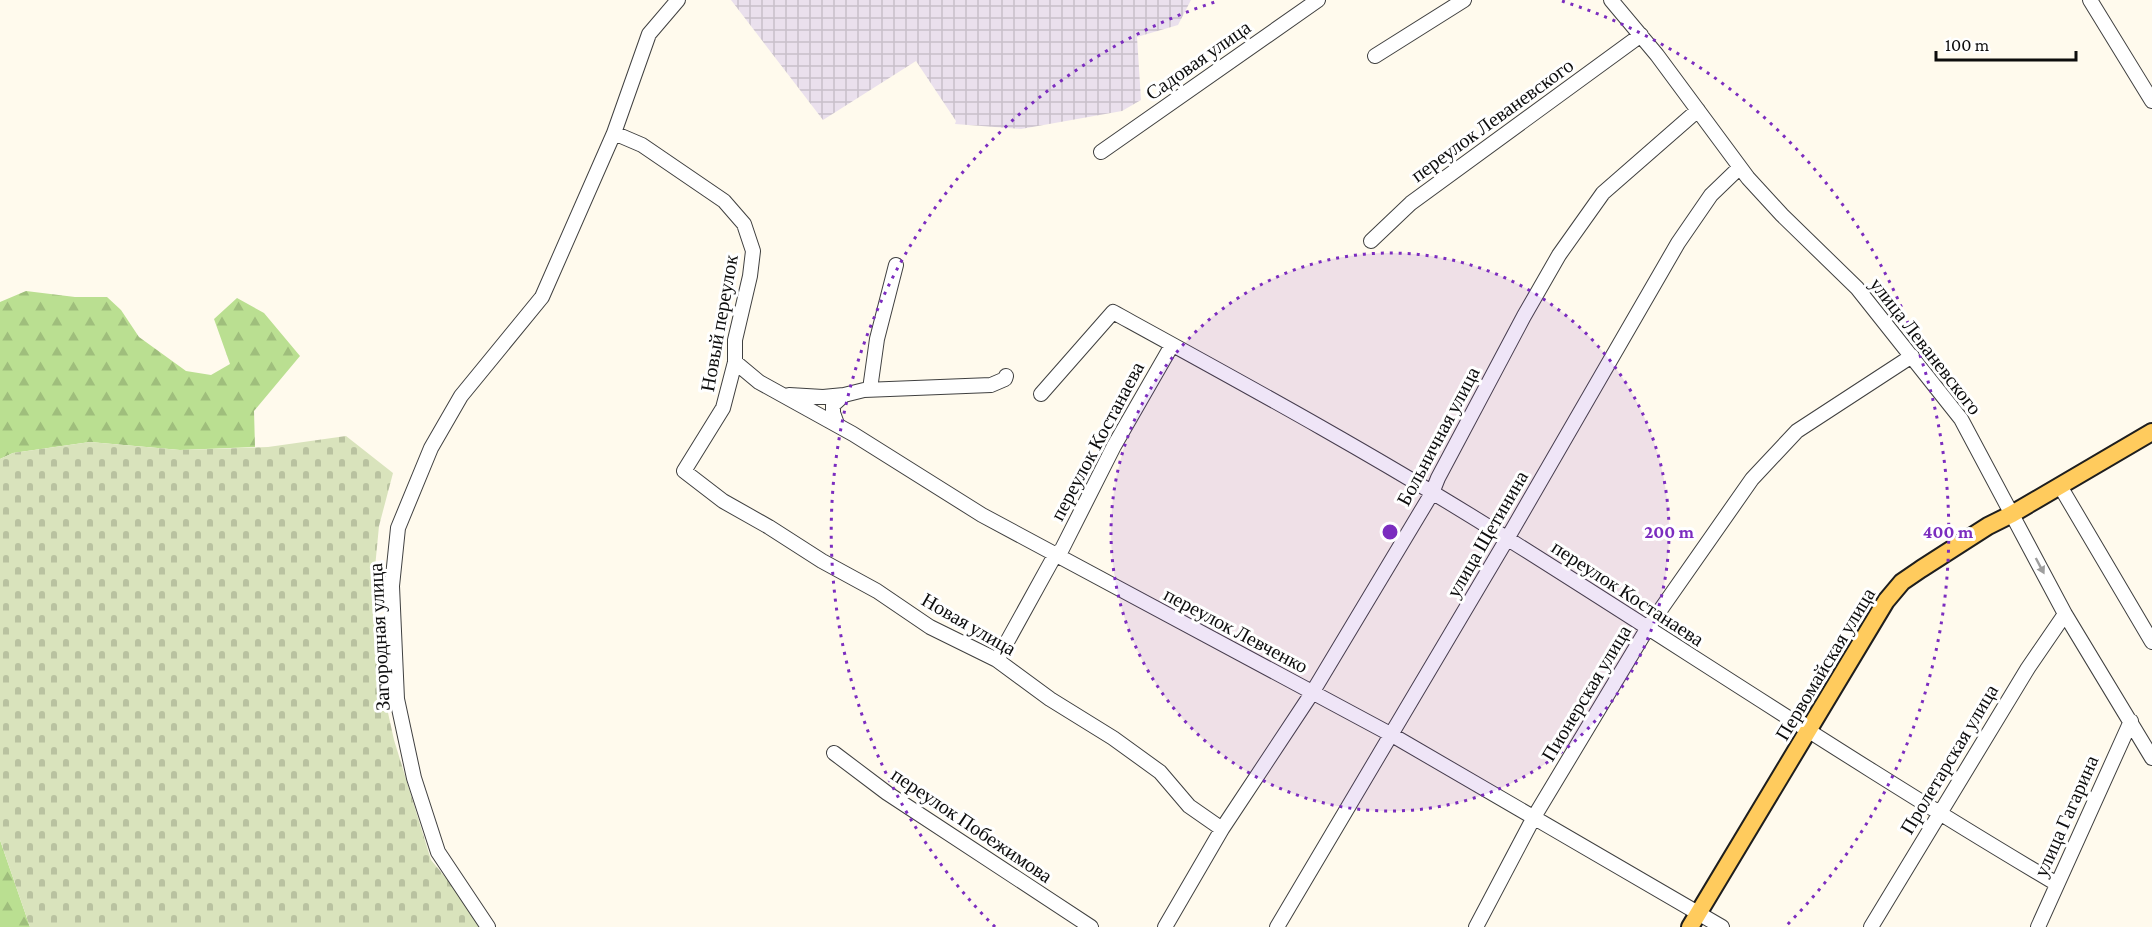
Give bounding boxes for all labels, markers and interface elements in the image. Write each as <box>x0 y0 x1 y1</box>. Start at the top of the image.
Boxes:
street label: Садовая улица <box>1141 16 1255 105</box>
scale bar <box>1936 24 2076 62</box>
text: 100 m <box>1945 35 1990 55</box>
street label: переулок Леваневского <box>1407 54 1578 187</box>
street label: Новый переулок <box>696 253 743 393</box>
street label: улица Леваневского <box>1865 273 1986 419</box>
street label: переулок Костанаева <box>1046 358 1149 525</box>
street label: Больничная улица <box>1392 363 1485 509</box>
street label: улица Щетинина <box>1442 467 1533 602</box>
centre of rings <box>1380 522 1400 542</box>
text: 200 m <box>1644 522 1695 542</box>
text: 400 m <box>1923 522 1974 542</box>
street label: переулок Костанаева <box>1547 536 1708 651</box>
one-way arrow <box>2035 558 2045 575</box>
street label: Загородная улица <box>364 562 395 712</box>
street label: переулок Левченко <box>1160 583 1312 678</box>
street label: Первомайская улица <box>1771 584 1880 745</box>
street label: Новая улица <box>918 588 1020 661</box>
street label: Пионерская улица <box>1537 621 1636 765</box>
street label: Пролетарская улица <box>1896 680 2003 838</box>
street label: улица Гагарина <box>2029 752 2104 880</box>
street label: переулок Побежимова <box>887 763 1057 888</box>

